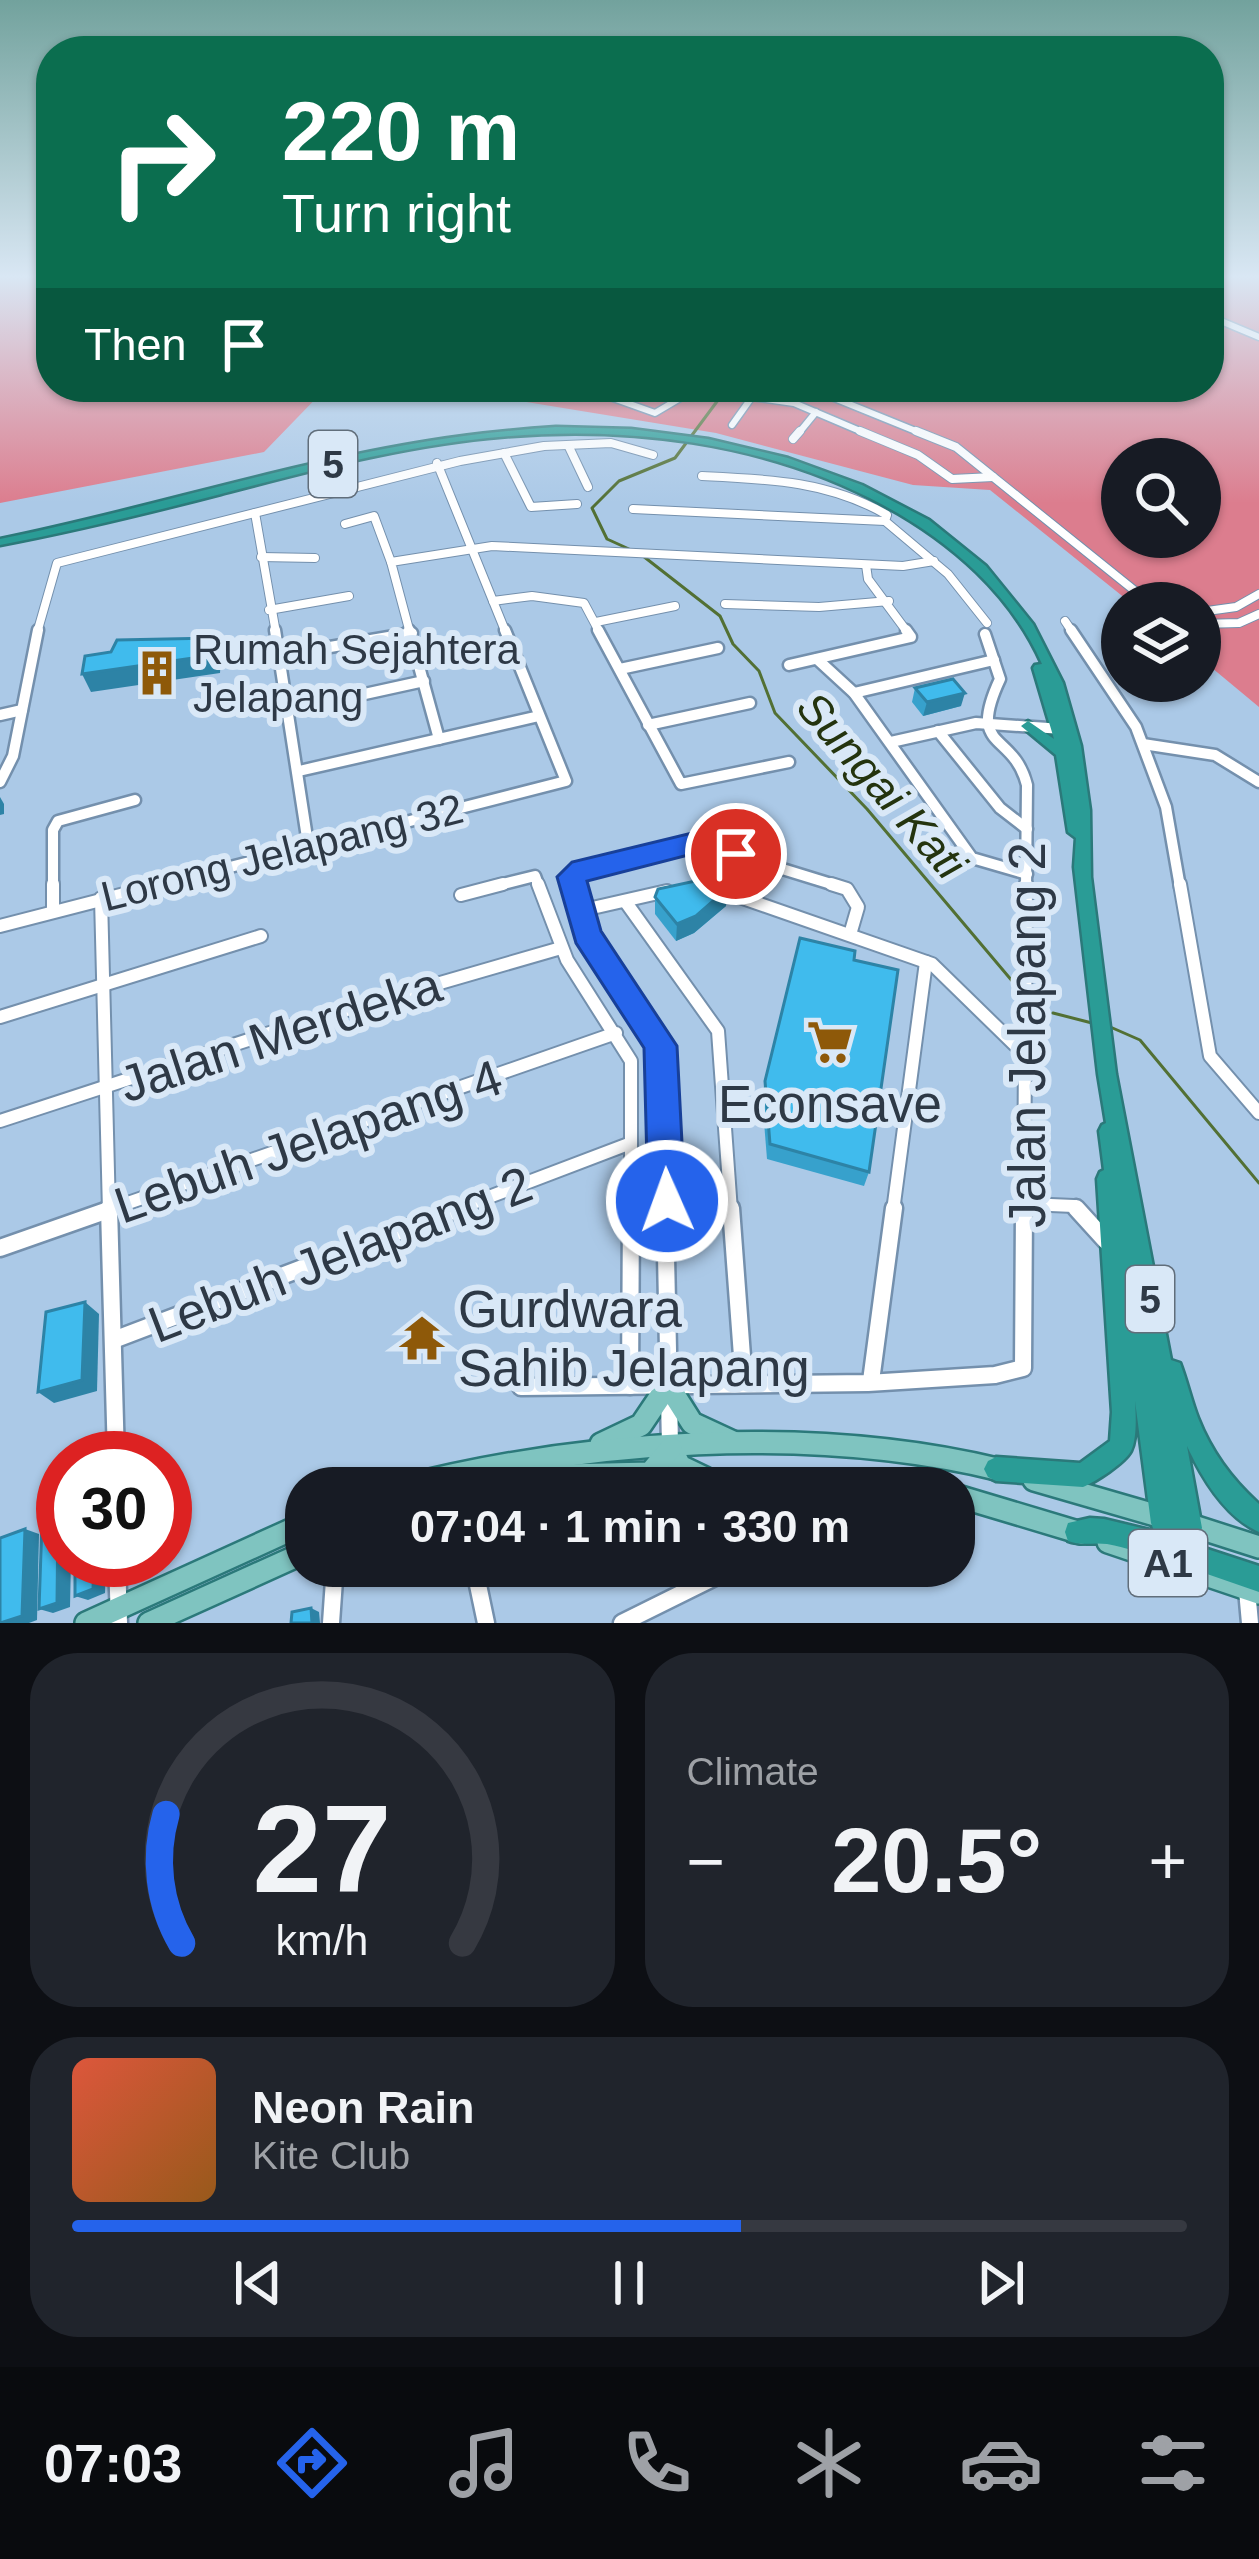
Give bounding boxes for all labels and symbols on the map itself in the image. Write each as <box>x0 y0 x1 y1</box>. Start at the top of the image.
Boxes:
road number: 5 <box>309 431 357 497</box>
place label: Rumah Sejahtera Jelapang <box>193 626 520 721</box>
building icon: Rumah Sejahtera Jelapang <box>132 648 182 698</box>
water label: Sungai Kati <box>787 682 978 890</box>
street label: Lorong Jelapang 32 <box>96 785 468 920</box>
pin <box>685 803 787 905</box>
street label: Jalan Jelapang 2 <box>999 842 1056 1228</box>
street label: Jalan Merdeka <box>112 955 449 1113</box>
supermarket icon: Econsave <box>805 1017 855 1067</box>
street label: Lebuh Jelapang 4 <box>107 1049 509 1234</box>
place label: Econsave <box>718 1076 942 1133</box>
position arrow <box>604 1138 730 1264</box>
street label: Lebuh Jelapang 2 <box>141 1155 540 1354</box>
road number: 5 <box>1126 1266 1174 1332</box>
place label: Gurdwara Sahib Jelapang <box>458 1281 810 1397</box>
temple icon: Gurdwara Sahib Jelapang <box>397 1313 447 1363</box>
speed limit sign: 30 <box>36 1431 192 1587</box>
road number: A1 <box>1129 1530 1207 1596</box>

